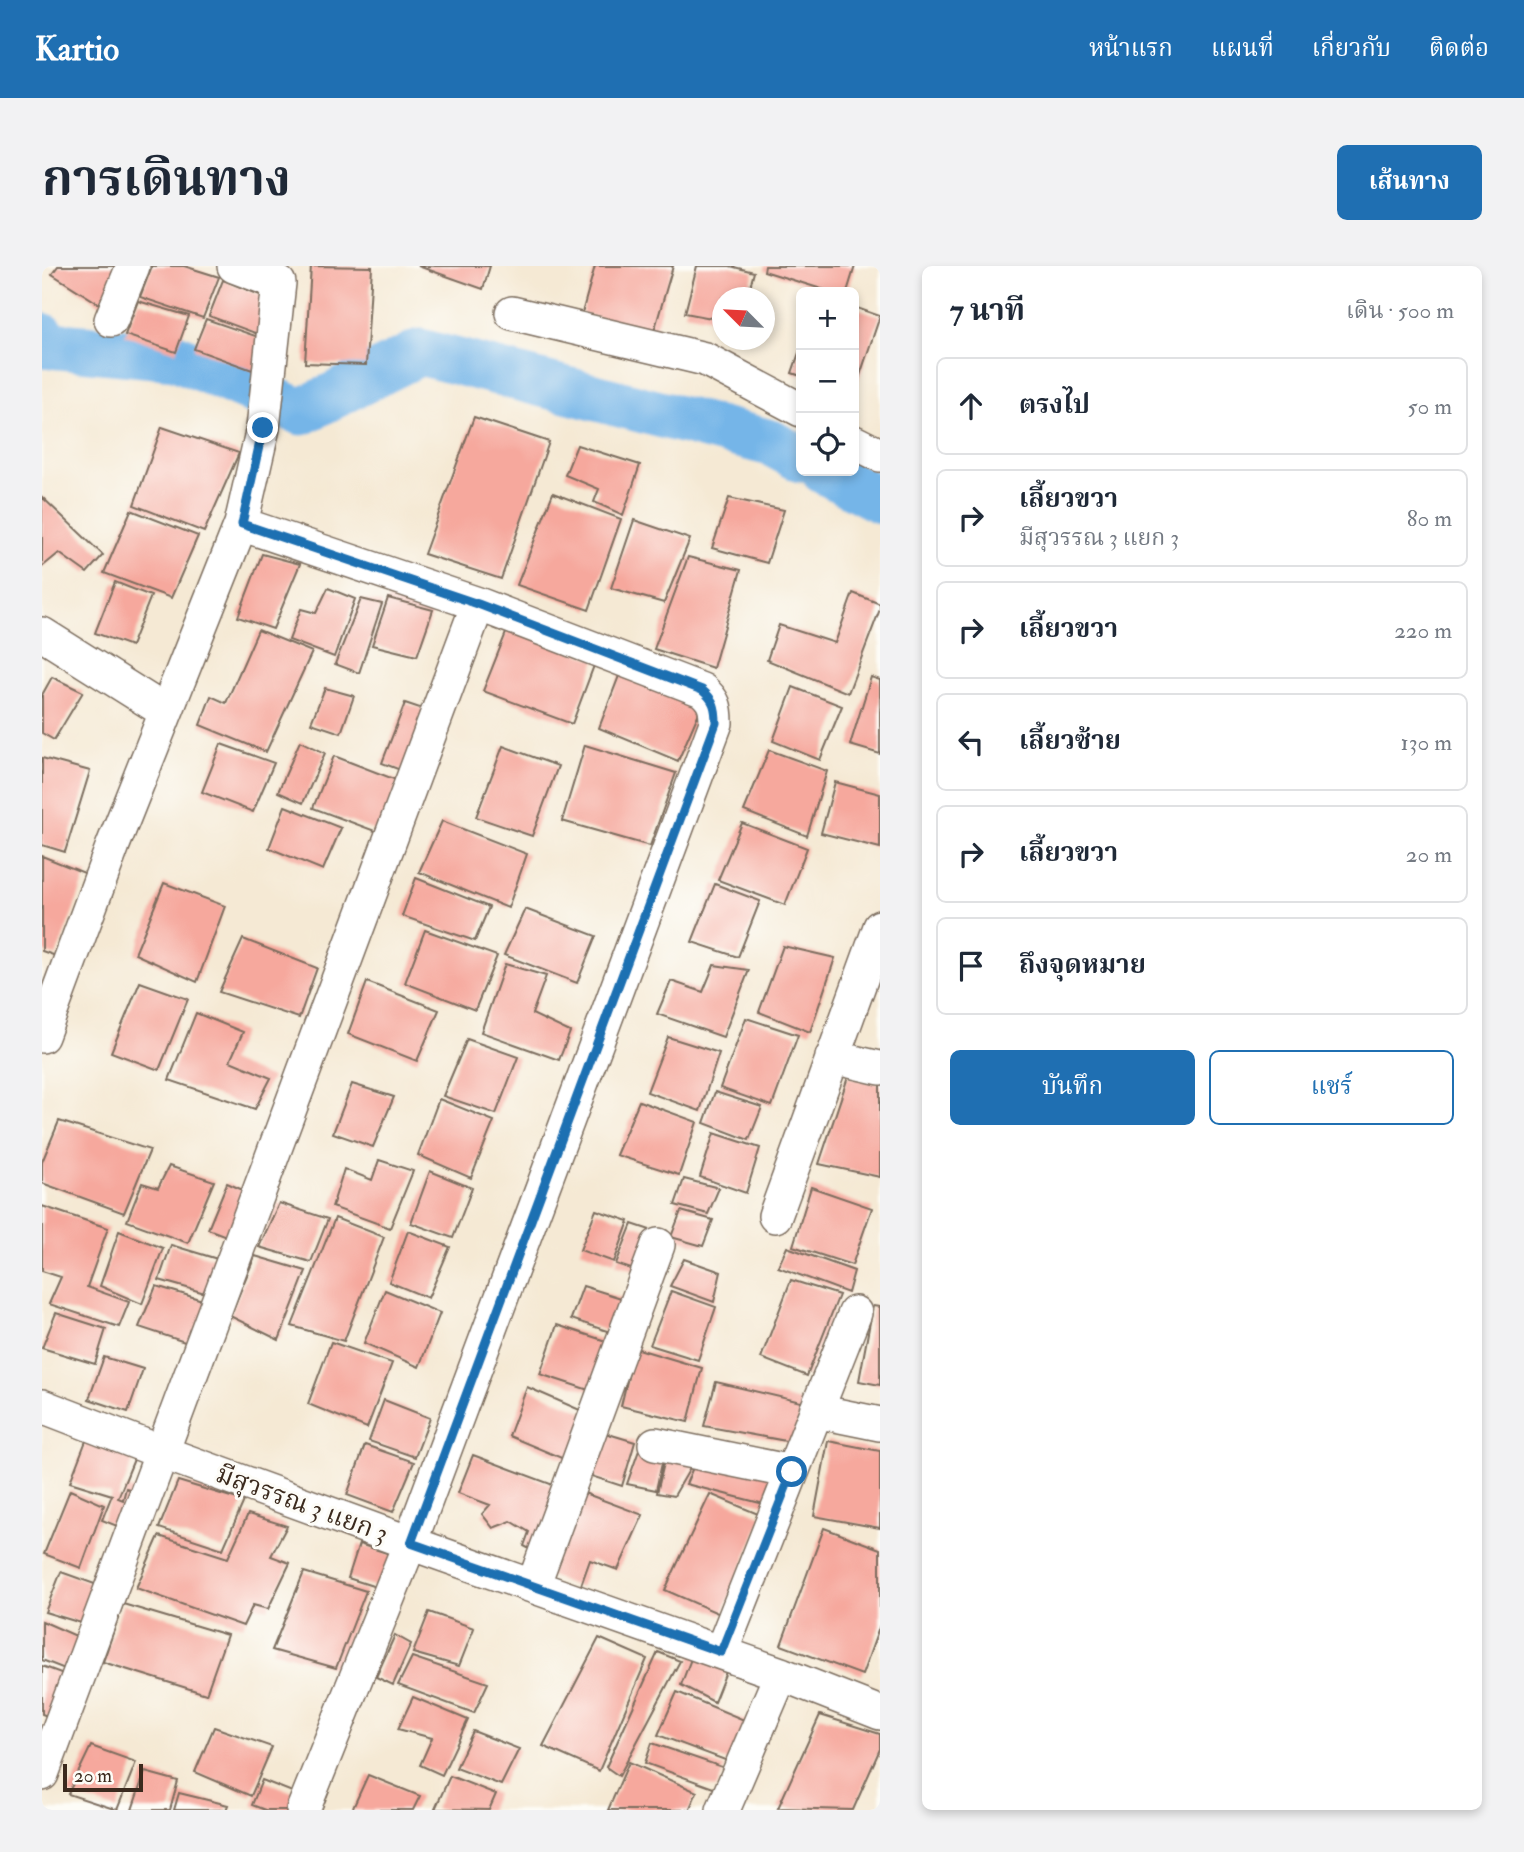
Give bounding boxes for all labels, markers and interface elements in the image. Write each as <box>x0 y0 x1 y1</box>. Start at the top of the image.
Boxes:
text: Kartio <box>35 29 119 70</box>
text: หน้าแรก <box>1089 33 1173 64</box>
text: แผนที่ <box>1211 33 1274 64</box>
text: เกี่ยวกับ <box>1312 33 1391 64</box>
text: ติดต่อ <box>1429 33 1489 64</box>
button: เส้นทาง <box>1337 145 1482 220</box>
text: การเดินทาง <box>42 149 291 210</box>
north arrow <box>712 287 775 350</box>
map controls <box>796 287 859 476</box>
button: + <box>796 287 859 350</box>
text: 7 นาที <box>950 292 1025 329</box>
text: เดิน · 500 m <box>1346 296 1454 325</box>
button: − <box>796 350 859 413</box>
icon: ahead <box>952 387 990 425</box>
text: ตรงไป <box>1019 389 1090 421</box>
text: 50 m <box>1408 392 1452 421</box>
route end <box>247 412 278 443</box>
button: locate <box>796 413 859 476</box>
text: เลี้ยวขวา <box>1019 483 1118 515</box>
icon: right <box>952 499 990 537</box>
text: 80 m <box>1407 504 1452 533</box>
text: มีสุวรรณ 3 แยก 3 <box>1019 523 1179 552</box>
icon: right <box>952 611 990 649</box>
text: เลี้ยวขวา <box>1019 613 1118 645</box>
text: 220 m <box>1394 616 1452 645</box>
icon: left <box>952 723 990 761</box>
text: เลี้ยวซ้าย <box>1019 725 1121 757</box>
text: 130 m <box>1400 728 1452 757</box>
icon: right <box>952 835 990 873</box>
text: เลี้ยวขวา <box>1019 837 1118 869</box>
text: 20 m <box>1406 840 1452 869</box>
icon: arrive <box>952 947 990 985</box>
text: ถึงจุดหมาย <box>1019 949 1146 981</box>
button: บันทึก <box>950 1050 1195 1125</box>
button: แชร์ <box>1209 1050 1454 1125</box>
route start <box>776 1456 807 1487</box>
street label: มีสุวรรณ 3 แยก 3 <box>211 1458 392 1551</box>
scale bar <box>63 1761 144 1793</box>
text: 20 m <box>74 1764 112 1788</box>

